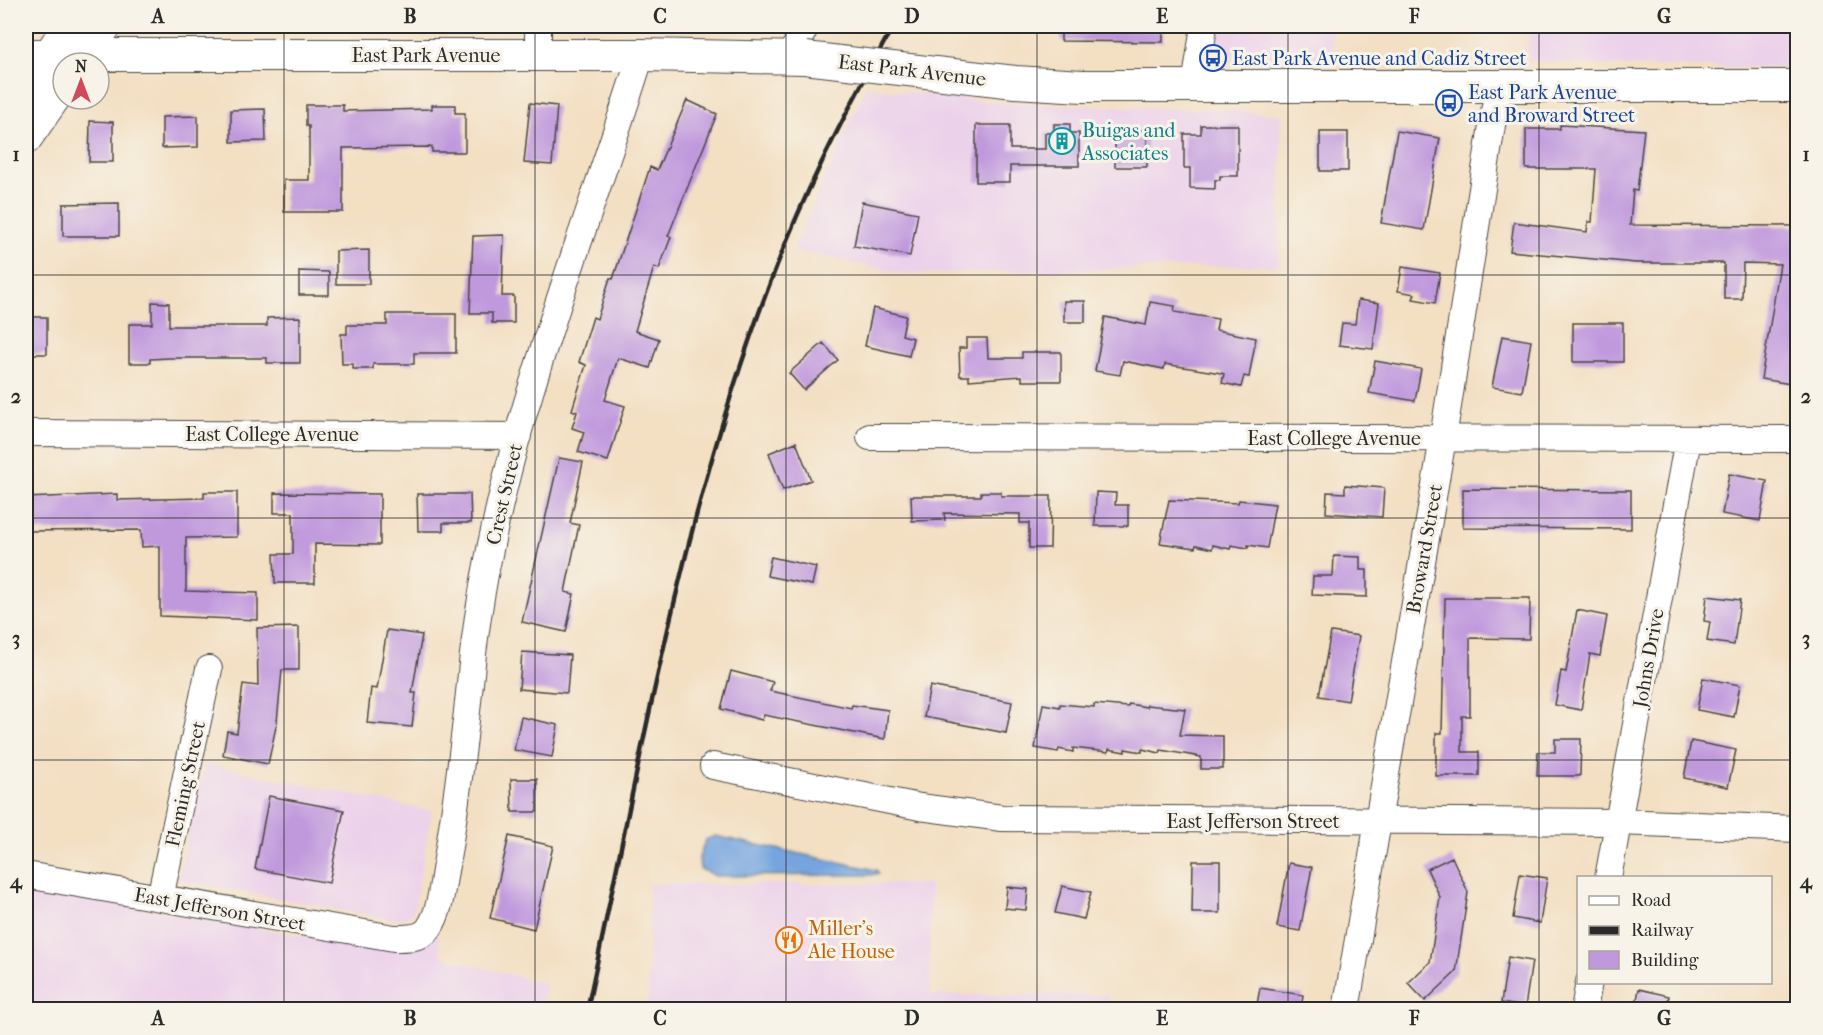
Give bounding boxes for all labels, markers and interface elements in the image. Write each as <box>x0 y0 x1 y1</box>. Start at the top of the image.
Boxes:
text: A <box>150 5 166 28</box>
text: B <box>403 5 417 28</box>
text: C <box>653 5 667 28</box>
text: D <box>904 5 920 28</box>
text: E <box>1156 5 1168 28</box>
text: F <box>1408 5 1420 28</box>
text: G <box>1657 5 1671 28</box>
bus stop icon: East Park Avenue and Cadiz Street <box>1198 43 1228 73</box>
street label: East Park Avenue <box>352 44 501 67</box>
place label: East Park Avenue and Cadiz Street <box>1232 47 1527 70</box>
street label: East Park Avenue <box>837 50 987 91</box>
north arrow <box>51 51 111 111</box>
text: N <box>75 57 88 76</box>
place label: East Park Avenue and Broward Street <box>1468 81 1635 127</box>
bus stop icon: East Park Avenue and Broward Street <box>1434 88 1464 118</box>
place label: Buigas and Associates <box>1081 119 1177 165</box>
building icon: Buigas and Associates <box>1047 126 1077 156</box>
text: 1 <box>12 143 20 166</box>
text: 1 <box>1802 143 1810 166</box>
text: 2 <box>11 385 21 408</box>
text: 2 <box>1801 385 1811 408</box>
street label: East College Avenue <box>185 423 359 446</box>
street label: East College Avenue <box>1247 427 1421 450</box>
street label: Crest Street <box>482 441 527 547</box>
street label: Broward Street <box>1402 482 1447 616</box>
street label: Johns Drive <box>1628 607 1669 712</box>
text: 3 <box>12 627 20 650</box>
text: 3 <box>1802 627 1810 650</box>
street label: Fleming Street <box>161 719 210 849</box>
street label: East Jefferson Street <box>1166 810 1340 833</box>
text: 4 <box>9 870 23 894</box>
text: 4 <box>1799 870 1813 894</box>
legend <box>1577 876 1772 984</box>
street label: East Jefferson Street <box>132 883 307 936</box>
text: Road <box>1631 890 1671 911</box>
place label: Miller's Ale House <box>807 917 895 963</box>
text: Railway <box>1631 920 1695 941</box>
restaurant icon: Miller's Ale House <box>774 925 804 955</box>
text: Building <box>1631 950 1699 971</box>
text: A <box>150 1007 166 1030</box>
text: B <box>403 1007 417 1030</box>
text: C <box>653 1007 667 1030</box>
text: D <box>904 1007 920 1030</box>
text: E <box>1156 1007 1168 1030</box>
text: F <box>1408 1007 1420 1030</box>
text: G <box>1657 1007 1671 1030</box>

